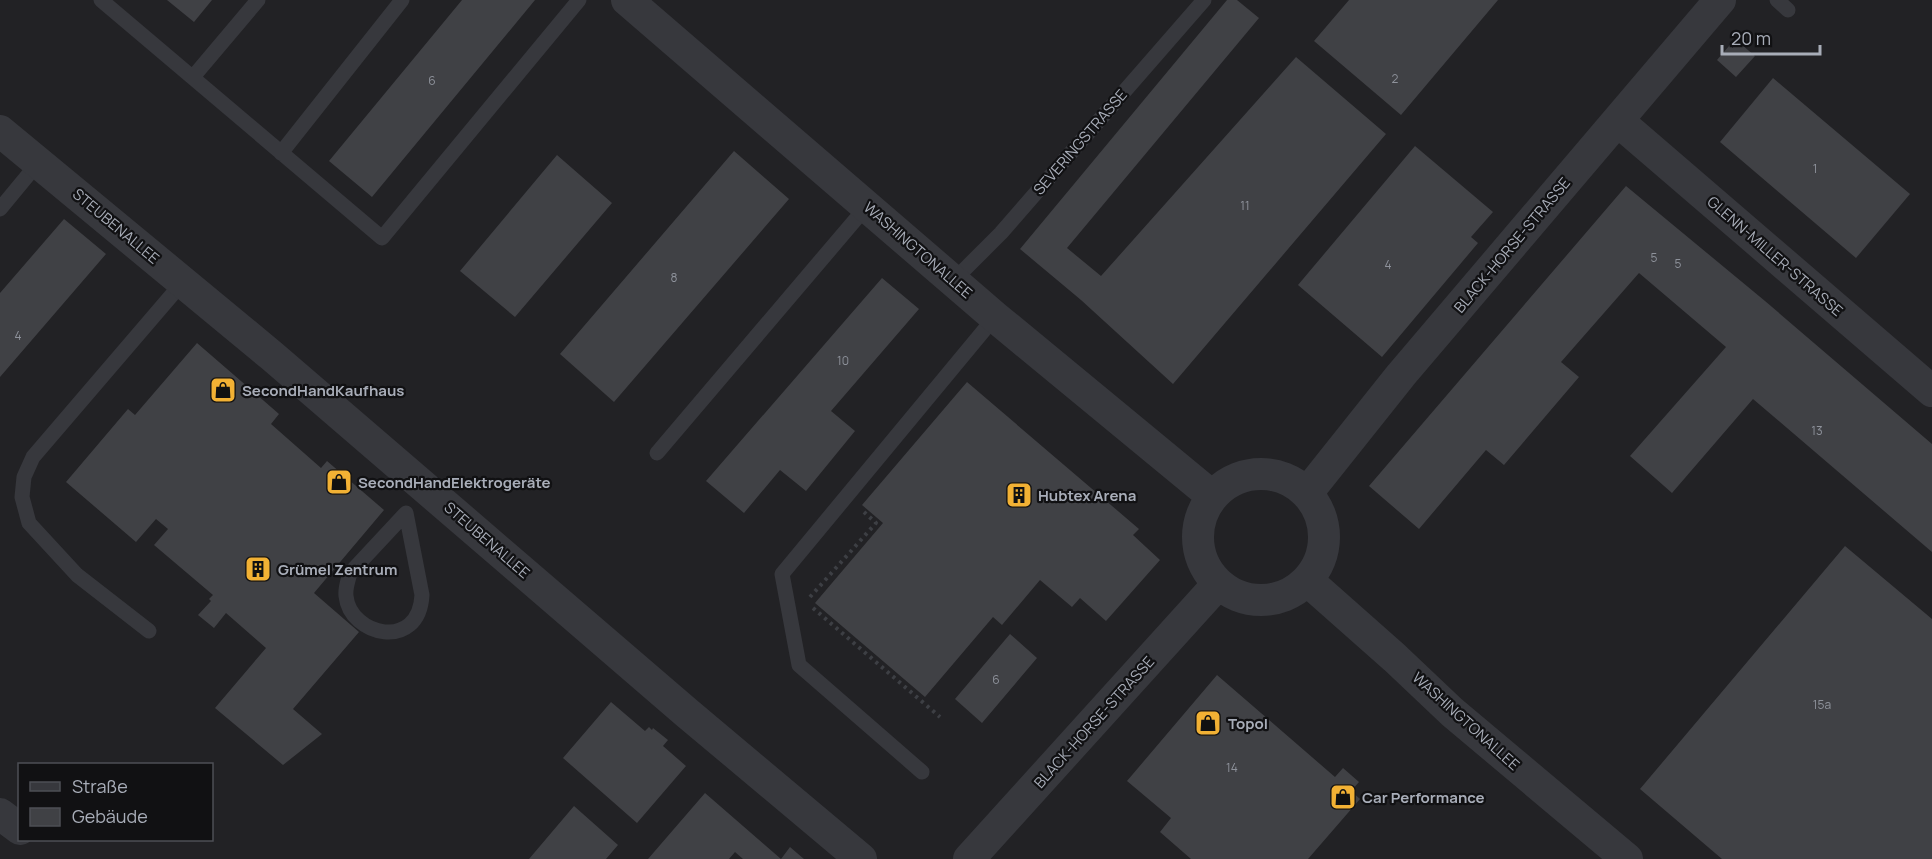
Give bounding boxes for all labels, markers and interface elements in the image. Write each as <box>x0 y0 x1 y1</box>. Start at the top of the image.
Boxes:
scale bar <box>1722 18 1820 56</box>
text: 20 m <box>1731 26 1771 50</box>
house number: 2 <box>1392 70 1399 87</box>
house number: 6 <box>428 72 436 89</box>
street label: SEVERINGSTRASSE <box>1028 85 1132 199</box>
house number: 1 <box>1813 160 1817 177</box>
street label: BLACK-HORSE-STRASSE <box>1449 173 1575 317</box>
street label: STEUBENALLEE <box>68 183 164 269</box>
street label: GLENN-MILLER-STRASSE <box>1703 191 1847 321</box>
street label: WASHINGTONALLEE <box>859 197 977 303</box>
house number: 11 <box>1240 197 1250 214</box>
house number: 5 <box>1651 249 1658 266</box>
house number: 5 <box>1675 255 1682 272</box>
house number: 4 <box>1384 256 1392 273</box>
house number: 8 <box>671 269 678 286</box>
house number: 4 <box>14 327 22 344</box>
house number: 10 <box>837 352 849 369</box>
shop icon: SecondHandKaufhaus <box>208 375 238 405</box>
place label: SecondHandKaufhaus <box>242 380 404 401</box>
house number: 13 <box>1811 422 1823 439</box>
shop icon: SecondHandElektrogeräte <box>324 467 354 497</box>
place label: SecondHandElektrogeräte <box>358 472 551 493</box>
building icon: Hubtex Arena <box>1004 480 1034 510</box>
place label: Hubtex Arena <box>1038 485 1136 506</box>
street label: STEUBENALLEE <box>440 497 534 583</box>
building icon: Grümel Zentrum <box>243 554 273 584</box>
place label: Grümel Zentrum <box>278 559 397 580</box>
street label: BLACK-HORSE-STRASSE <box>1029 652 1159 792</box>
street label: WASHINGTONALLEE <box>1408 667 1524 775</box>
house number: 6 <box>992 671 1000 688</box>
house number: 15a <box>1813 696 1831 713</box>
shop icon: Topol <box>1193 708 1223 738</box>
place label: Topol <box>1228 713 1268 734</box>
house number: 14 <box>1226 759 1238 776</box>
legend <box>18 763 213 841</box>
text: Straße <box>72 774 128 798</box>
shop icon: Car Performance <box>1328 782 1358 812</box>
place label: Car Performance <box>1362 787 1485 808</box>
text: Gebäude <box>72 804 148 828</box>

